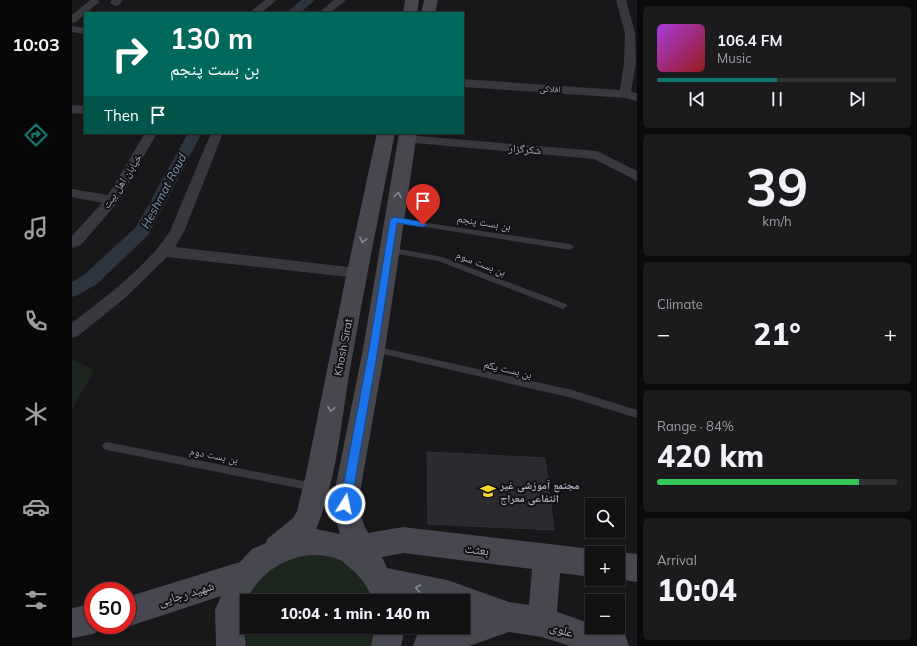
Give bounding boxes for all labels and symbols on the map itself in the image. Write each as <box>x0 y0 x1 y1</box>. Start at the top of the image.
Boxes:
street label: افلاکی <box>539 82 561 95</box>
street label: شکرگزار <box>507 141 542 157</box>
water label: Heshmat Roud <box>137 150 190 231</box>
street label: خیابان اهل بیت <box>99 151 145 211</box>
pin <box>406 184 440 225</box>
one-way arrow <box>393 192 402 198</box>
street label: بن بست پنجم <box>456 211 512 234</box>
one-way arrow <box>360 237 368 243</box>
street label: بن بست سوم <box>454 247 508 279</box>
street label: Khosh Sirat <box>331 317 355 377</box>
street label: بن بست یکم <box>482 357 534 382</box>
one-way arrow <box>327 406 336 412</box>
street label: بن بست دوم <box>188 443 240 467</box>
place label: مجتمع آموزشی غیر انتفاعی معراج <box>499 478 579 506</box>
school or university icon: مجتمع آموزشی غیر انتفاعی معراج <box>479 482 497 500</box>
position arrow <box>324 483 366 525</box>
street label: بعثت <box>464 540 490 559</box>
street label: شهید رجایی <box>156 577 216 610</box>
speed limit sign: 50 <box>84 582 136 634</box>
one-way arrow <box>415 585 421 593</box>
street label: علوی <box>548 618 576 641</box>

